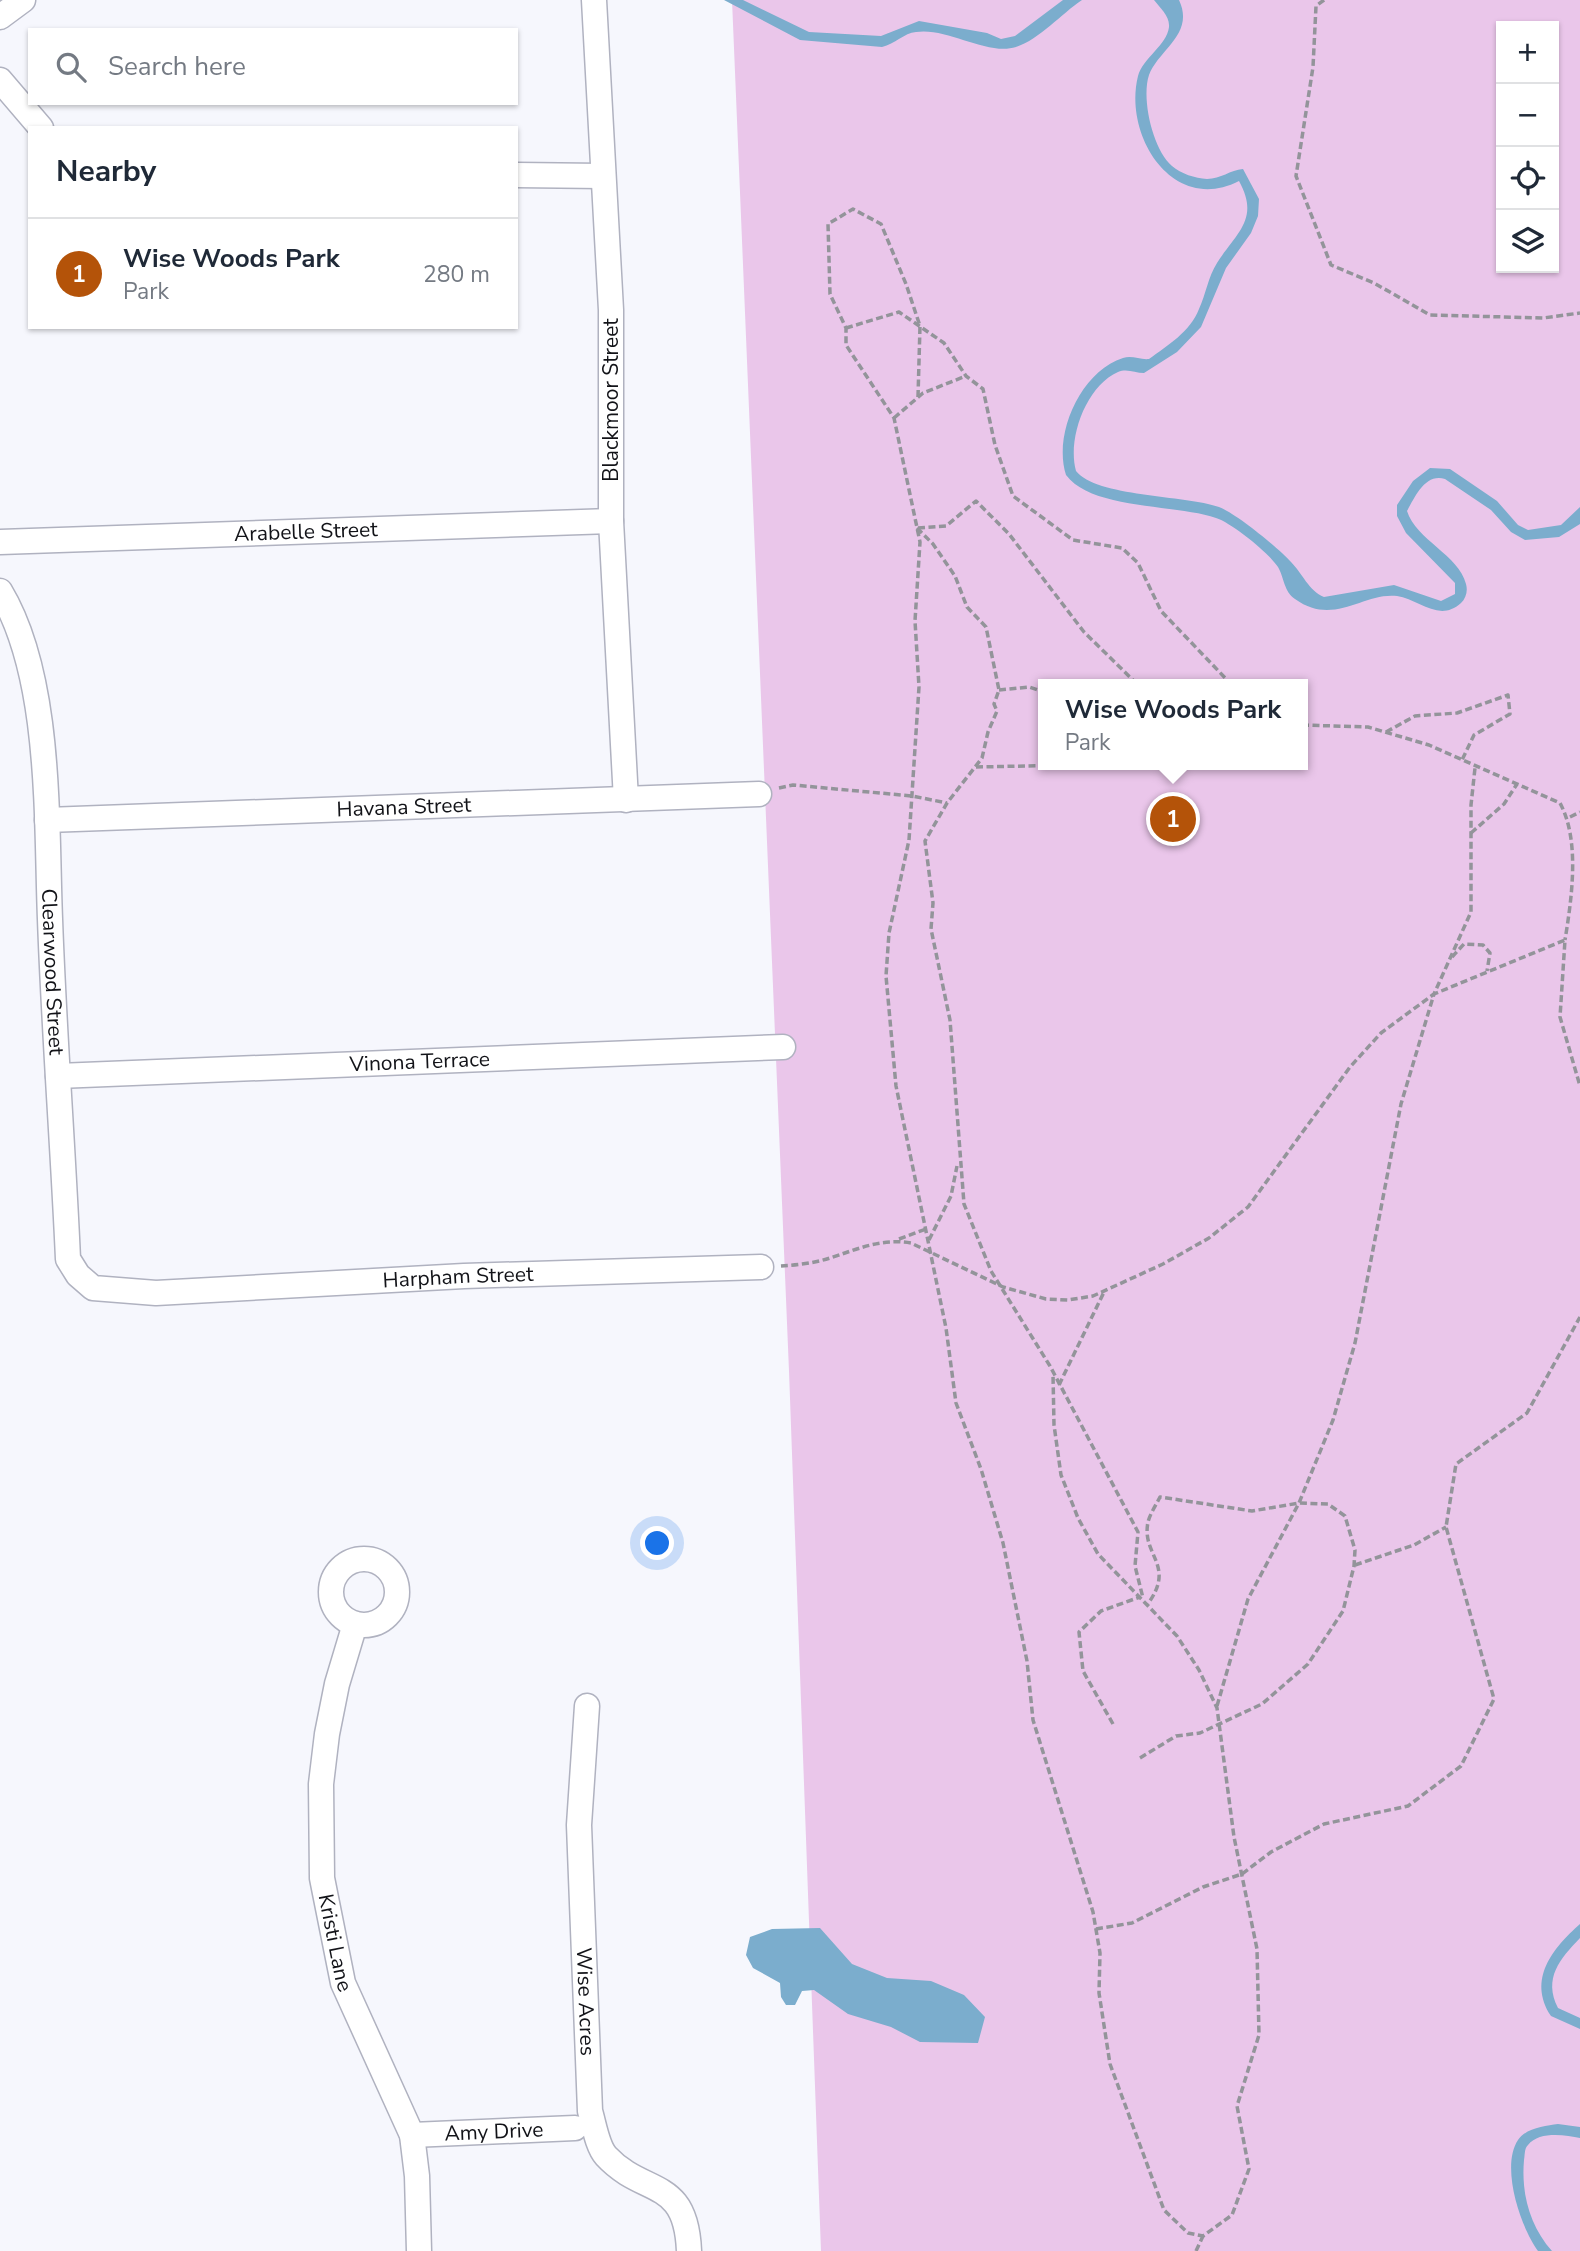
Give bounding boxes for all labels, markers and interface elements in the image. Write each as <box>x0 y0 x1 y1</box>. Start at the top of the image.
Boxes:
map controls <box>1496 21 1559 273</box>
button: + <box>1496 21 1559 84</box>
search box <box>28 28 518 105</box>
icon: search <box>52 48 90 86</box>
text: Search here <box>108 49 246 84</box>
button: − <box>1496 84 1559 147</box>
button: locate <box>1496 147 1559 210</box>
text: Nearby <box>56 151 156 192</box>
button: layers <box>1496 210 1559 273</box>
text: Wise Woods Park <box>123 241 340 276</box>
text: 1 <box>72 259 86 290</box>
text: 280 m <box>423 259 490 290</box>
text: Park <box>123 276 169 307</box>
street label: Blackmoor Street <box>597 318 625 482</box>
street label: Arabelle Street <box>234 515 379 548</box>
popup <box>1038 679 1308 770</box>
text: Wise Woods Park <box>1065 692 1281 727</box>
text: Park <box>1065 727 1111 758</box>
street label: Havana Street <box>336 791 472 823</box>
pin: 1 <box>1150 793 1196 845</box>
street label: Clearwood Street <box>35 888 71 1056</box>
street label: Vinona Terrace <box>348 1045 490 1078</box>
street label: Harpham Street <box>382 1260 534 1294</box>
your location <box>640 1526 674 1560</box>
street label: Kristi Lane <box>312 1892 359 1996</box>
street label: Wise Acres <box>570 1947 602 2056</box>
street label: Amy Drive <box>444 2115 544 2148</box>

